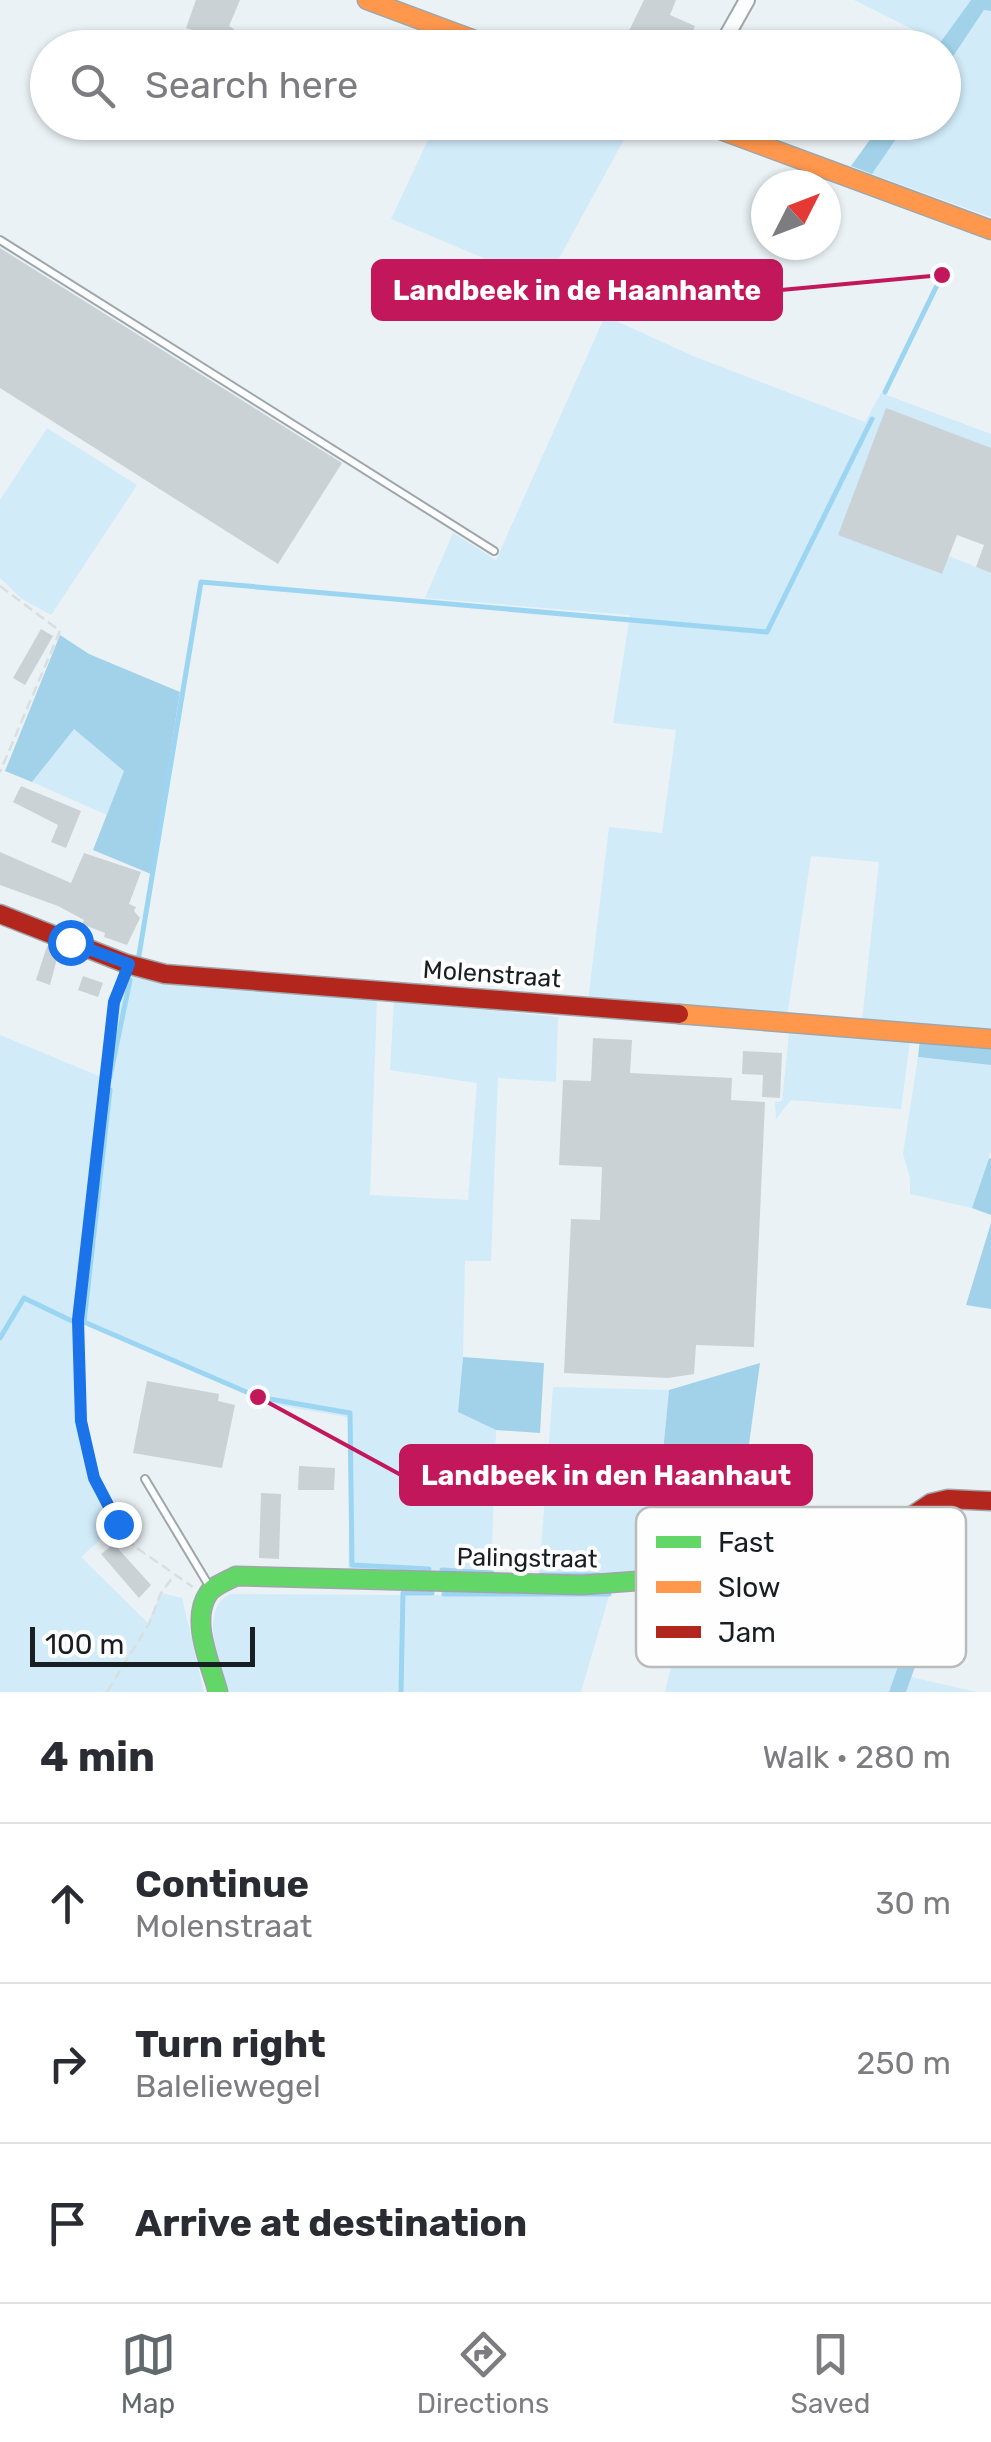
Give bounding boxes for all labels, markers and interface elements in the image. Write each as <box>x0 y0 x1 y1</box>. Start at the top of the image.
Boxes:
search box <box>30 30 961 140</box>
icon: search <box>65 58 120 113</box>
text: Search here <box>145 62 358 108</box>
north arrow <box>751 170 841 260</box>
callout: Landbeek in de Haanhante <box>373 261 781 319</box>
text: Landbeek in de Haanhante <box>393 274 761 307</box>
route start <box>48 920 94 966</box>
street label: Molenstraat <box>422 955 562 993</box>
callout: Landbeek in den Haanhaut <box>401 1446 811 1504</box>
text: Landbeek in den Haanhaut <box>421 1459 791 1492</box>
route end <box>96 1502 142 1548</box>
legend <box>636 1507 966 1667</box>
text: Fast <box>718 1526 774 1559</box>
street label: Palingstraat <box>456 1542 598 1574</box>
text: Slow <box>718 1571 780 1604</box>
text: Jam <box>718 1616 776 1649</box>
scale bar <box>30 1622 255 1666</box>
text: 100 m <box>45 1628 124 1661</box>
text: 4 min <box>40 1732 155 1782</box>
text: Walk · 280 m <box>762 1738 951 1776</box>
text: Continue <box>135 1861 309 1907</box>
icon: ahead <box>40 1876 95 1931</box>
text: 30 m <box>875 1884 951 1922</box>
text: Molenstraat <box>135 1907 312 1945</box>
text: Turn right <box>135 2021 326 2067</box>
icon: right <box>40 2036 95 2091</box>
text: 250 m <box>857 2044 951 2082</box>
text: Baleliewegel <box>135 2067 321 2105</box>
icon: arrive <box>40 2196 95 2251</box>
text: Arrive at destination <box>135 2200 527 2246</box>
tab: Map <box>121 2327 176 2420</box>
tab: Directions <box>417 2327 549 2420</box>
tab: Saved <box>790 2327 870 2420</box>

